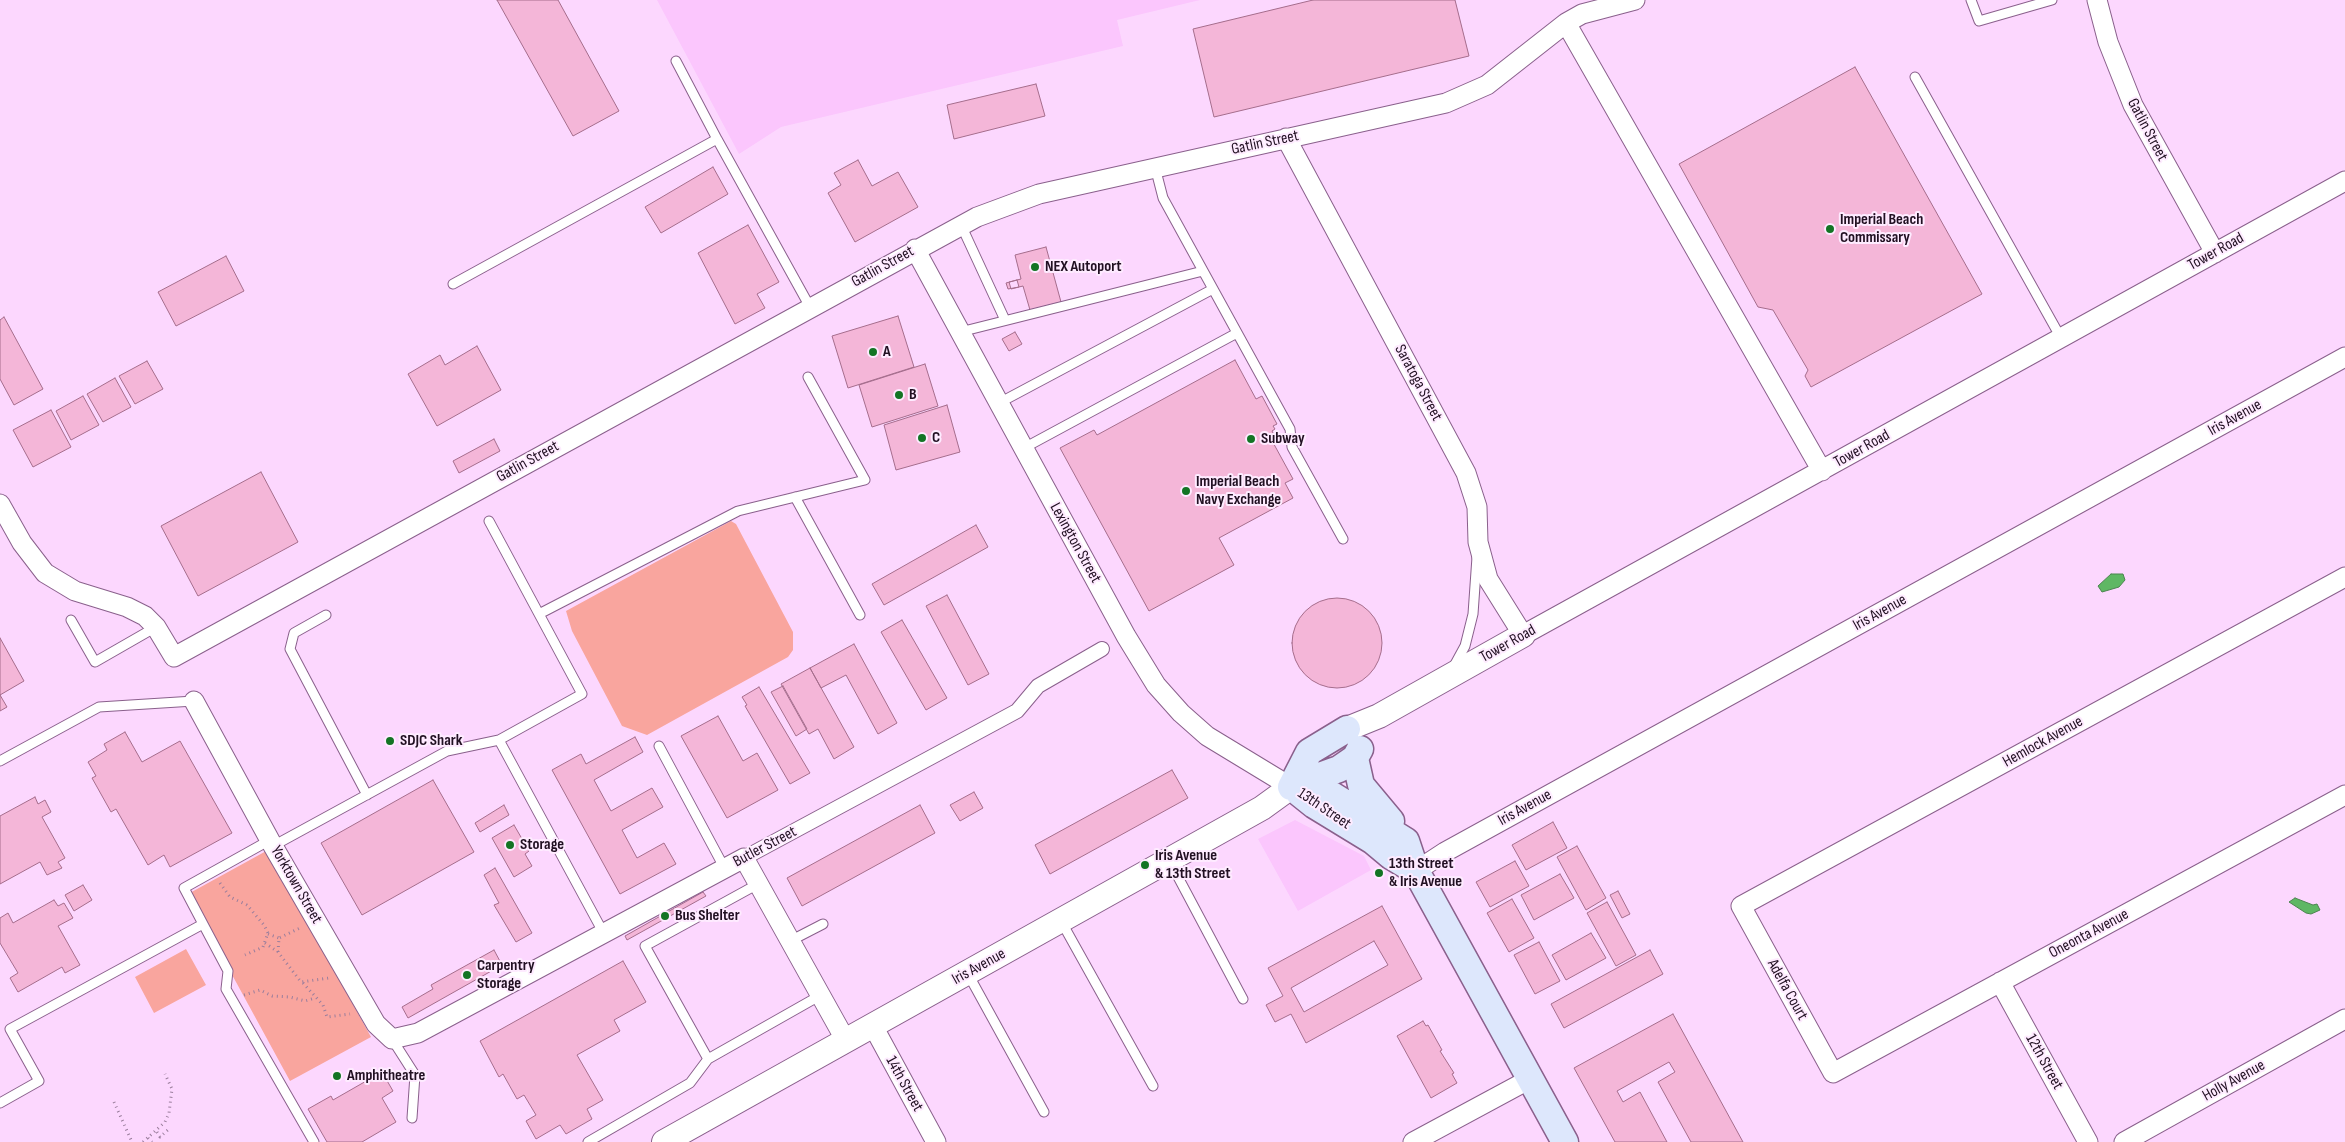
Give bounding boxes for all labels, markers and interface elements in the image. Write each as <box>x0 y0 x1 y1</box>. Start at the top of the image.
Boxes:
street label: Gatlin Street <box>2122 95 2172 165</box>
street label: Gatlin Street <box>1230 127 1300 159</box>
place label: Imperial Beach Commissary <box>1840 210 1923 248</box>
marker: Imperial Beach Commissary <box>1824 223 1836 235</box>
street label: Tower Road <box>2185 229 2247 275</box>
street label: Gatlin Street <box>848 242 918 292</box>
place label: NEX Autoport <box>1045 257 1122 277</box>
marker: NEX Autoport <box>1029 261 1041 273</box>
place label: A <box>883 342 891 362</box>
street label: Saratoga Street <box>1390 342 1446 424</box>
marker: A <box>867 346 879 358</box>
place label: B <box>909 385 917 405</box>
marker: B <box>893 389 905 401</box>
street label: Iris Avenue <box>2205 395 2265 441</box>
street label: Tower Road <box>1831 426 1893 472</box>
place label: C <box>932 428 940 448</box>
place label: Subway <box>1261 429 1305 449</box>
marker: C <box>916 432 928 444</box>
marker: Subway <box>1245 433 1257 445</box>
street label: Gatlin Street <box>493 437 563 487</box>
place label: Imperial Beach Navy Exchange <box>1196 472 1281 510</box>
marker: Imperial Beach Navy Exchange <box>1180 485 1192 497</box>
street label: Lexington Street <box>1045 500 1105 586</box>
street label: Iris Avenue <box>1850 590 1910 636</box>
street label: Tower Road <box>1477 621 1539 667</box>
street label: Hemlock Avenue <box>2000 712 2086 772</box>
place label: SDJC Shark <box>400 731 462 751</box>
marker: SDJC Shark <box>384 735 396 747</box>
street label: 13th Street <box>1294 784 1354 834</box>
street label: Iris Avenue <box>1495 785 1555 831</box>
street label: Butler Street <box>730 822 800 872</box>
place label: Storage <box>520 835 564 855</box>
marker: Storage <box>504 839 516 851</box>
street label: Yorktown Street <box>266 843 326 927</box>
place label: Iris Avenue & 13th Street <box>1155 846 1231 884</box>
place label: 13th Street & Iris Avenue <box>1389 854 1462 892</box>
marker: Iris Avenue & 13th Street <box>1139 859 1151 871</box>
marker: 13th Street & Iris Avenue <box>1373 867 1385 879</box>
street label: Oneonta Avenue <box>2046 905 2132 963</box>
place label: Bus Shelter <box>675 906 740 926</box>
marker: Bus Shelter <box>659 910 671 922</box>
street label: Iris Avenue <box>949 944 1009 990</box>
place label: Carpentry Storage <box>477 956 535 994</box>
street label: Adelfa Court <box>1762 956 1812 1024</box>
marker: Carpentry Storage <box>461 969 473 981</box>
street label: 12th Street <box>2021 1031 2067 1093</box>
street label: 14th Street <box>881 1053 927 1115</box>
street label: Holly Avenue <box>2199 1056 2269 1106</box>
place label: Amphitheatre <box>347 1066 425 1086</box>
marker: Amphitheatre <box>331 1070 343 1082</box>

